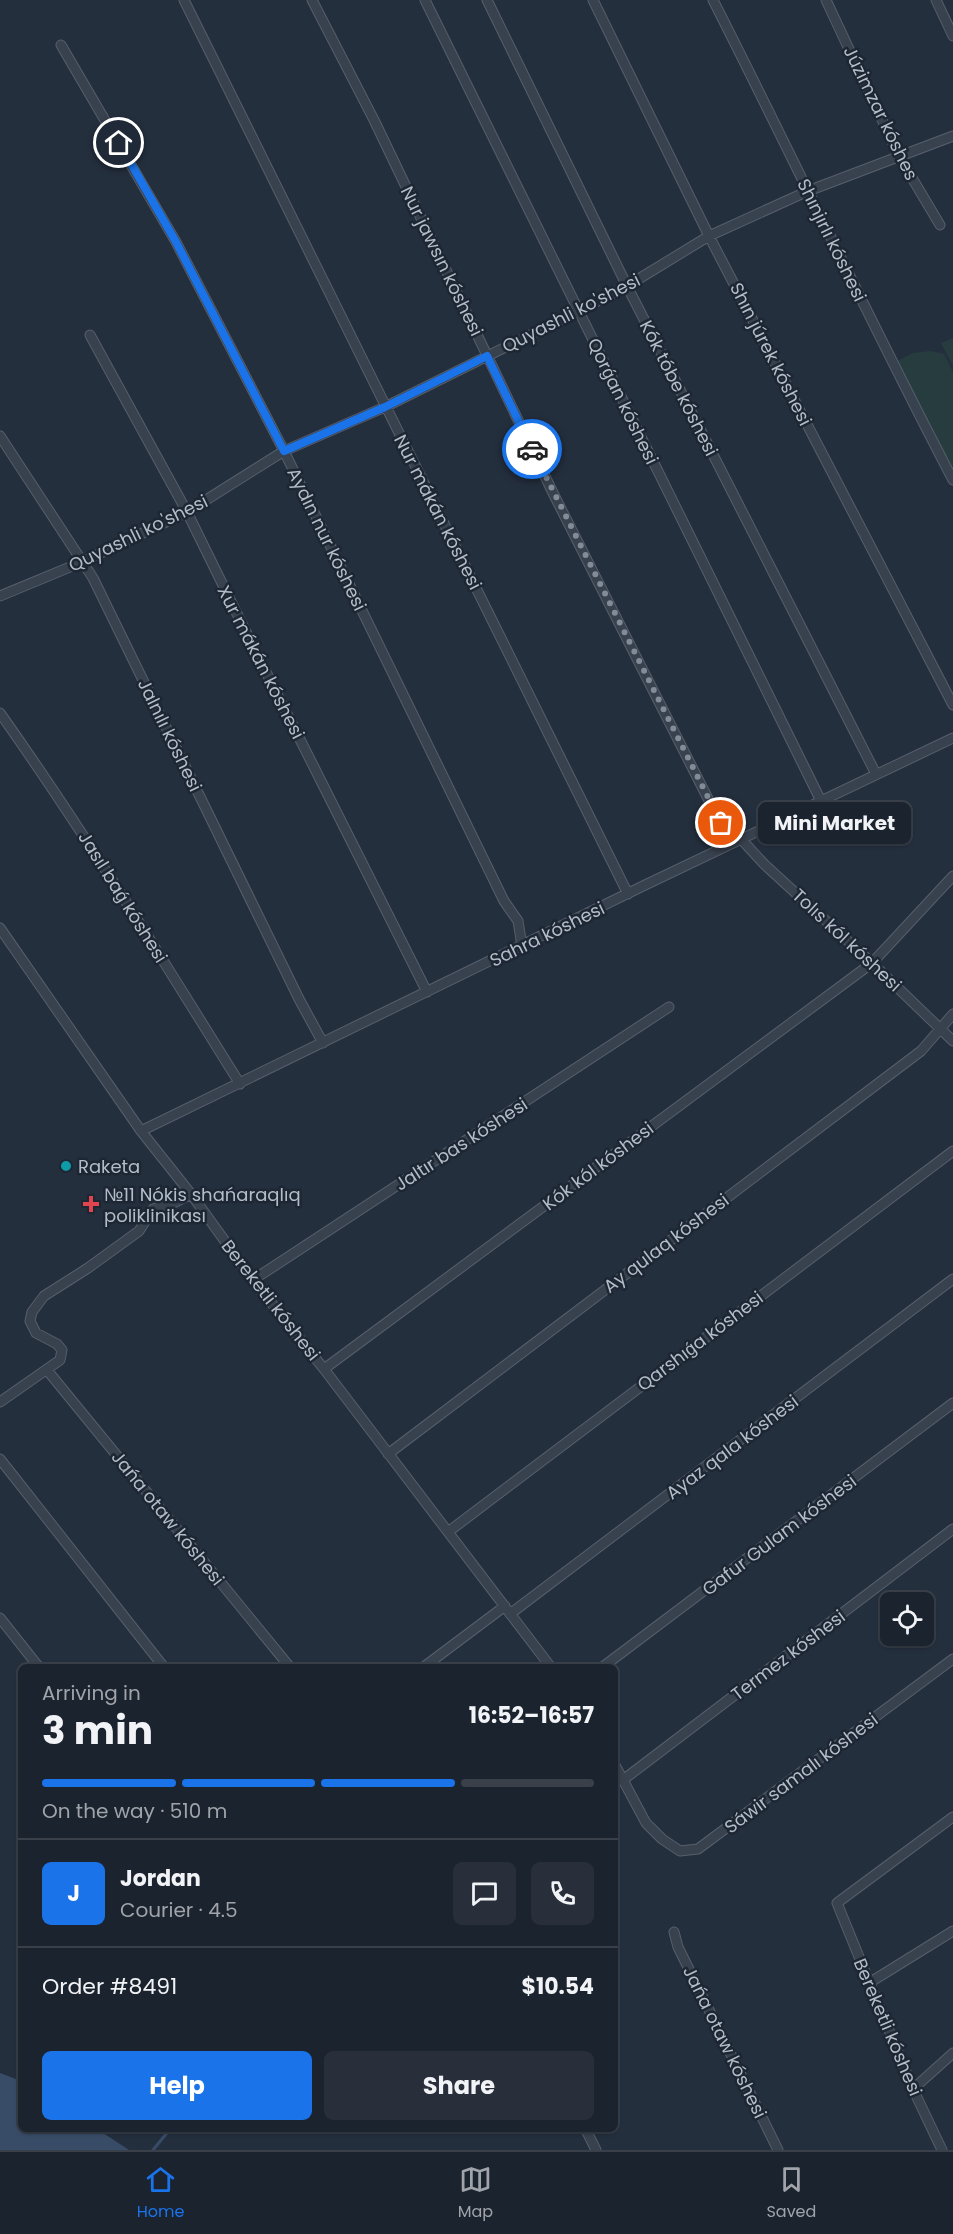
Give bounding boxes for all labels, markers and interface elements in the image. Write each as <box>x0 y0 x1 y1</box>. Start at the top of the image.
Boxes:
street label: Júzimzar kóshes <box>838 42 924 184</box>
pin <box>93 117 144 168</box>
icon: home <box>102 126 135 159</box>
street label: Shınjırlı kóshesi <box>791 174 873 306</box>
street label: Nur jawsın kóshesi <box>395 182 489 340</box>
street label: Quyashli ko'shesi <box>498 267 644 359</box>
street label: Shın júrek kóshesi <box>724 278 818 430</box>
street label: Kók tóbe kóshesi <box>634 316 724 460</box>
street label: Qorǵan kóshesi <box>582 334 664 468</box>
courier <box>502 419 562 479</box>
street label: Nur mákán kóshesi <box>388 430 488 594</box>
icon: car <box>516 433 549 466</box>
street label: Aydın nur kóshesi <box>281 463 373 615</box>
street label: Quyashli ko'shesi <box>64 488 212 578</box>
street label: Xur mákán kóshesi <box>211 581 311 743</box>
street label: Jalnılı kóshesi <box>132 674 208 796</box>
pin <box>695 797 746 848</box>
callout: Mini Market <box>757 802 910 844</box>
icon: bag <box>704 806 737 839</box>
text: Mini Market <box>774 809 895 837</box>
street label: Jasıl baǵ kóshesi <box>72 827 174 967</box>
street label: Tolıs kól kóshesi <box>787 883 907 997</box>
street label: Sahra kóshesi <box>486 895 608 973</box>
street label: Jaltır bas kóshesi <box>390 1092 532 1196</box>
street label: Kók kól kóshesi <box>537 1116 659 1216</box>
place label: Raketa <box>78 1154 140 1179</box>
marker: Raketa <box>59 1159 73 1173</box>
place label: №11 Nókis shańaraqlıq poliklinikası <box>104 1182 301 1228</box>
street label: Ay qulaq kóshesi <box>598 1188 734 1298</box>
marker: №11 Nókis shańaraqlıq poliklinikası <box>82 1195 100 1213</box>
street label: Bereketli kóshesi <box>216 1234 326 1366</box>
street label: Qarshıǵa kóshesi <box>632 1285 768 1397</box>
street label: Ayaz qala kóshesi <box>661 1389 803 1505</box>
street label: Jańa otaw kóshesi <box>106 1445 230 1591</box>
street label: Gafur Gulam kóshesi <box>697 1469 861 1601</box>
map controls <box>880 1592 934 1646</box>
button: locate <box>880 1592 934 1646</box>
street label: Termez kóshesi <box>726 1604 850 1706</box>
text: Arriving in <box>42 1679 141 1707</box>
text: 16:52–16:57 <box>469 1700 594 1731</box>
text: 3 min <box>42 1703 153 1758</box>
street label: Sáwir samalı kóshesi <box>719 1707 883 1839</box>
text: On the way · 510 m <box>42 1797 227 1825</box>
button: chat <box>453 1862 516 1925</box>
button: phone <box>531 1862 594 1925</box>
text: Jordan <box>120 1863 201 1894</box>
text: J <box>67 1878 80 1909</box>
text: Courier · 4.5 <box>120 1896 238 1924</box>
street label: Bereketli kóshesi <box>848 1954 928 2100</box>
street label: Jańa otaw kóshesi <box>677 1962 773 2122</box>
text: Order #8491 <box>42 1971 177 2002</box>
text: $10.54 <box>522 1971 594 2002</box>
button: Help <box>42 2051 312 2120</box>
button: Share <box>324 2051 594 2120</box>
tab: Home <box>137 2163 184 2224</box>
tab: Map <box>458 2163 493 2224</box>
tab: Saved <box>766 2163 816 2224</box>

